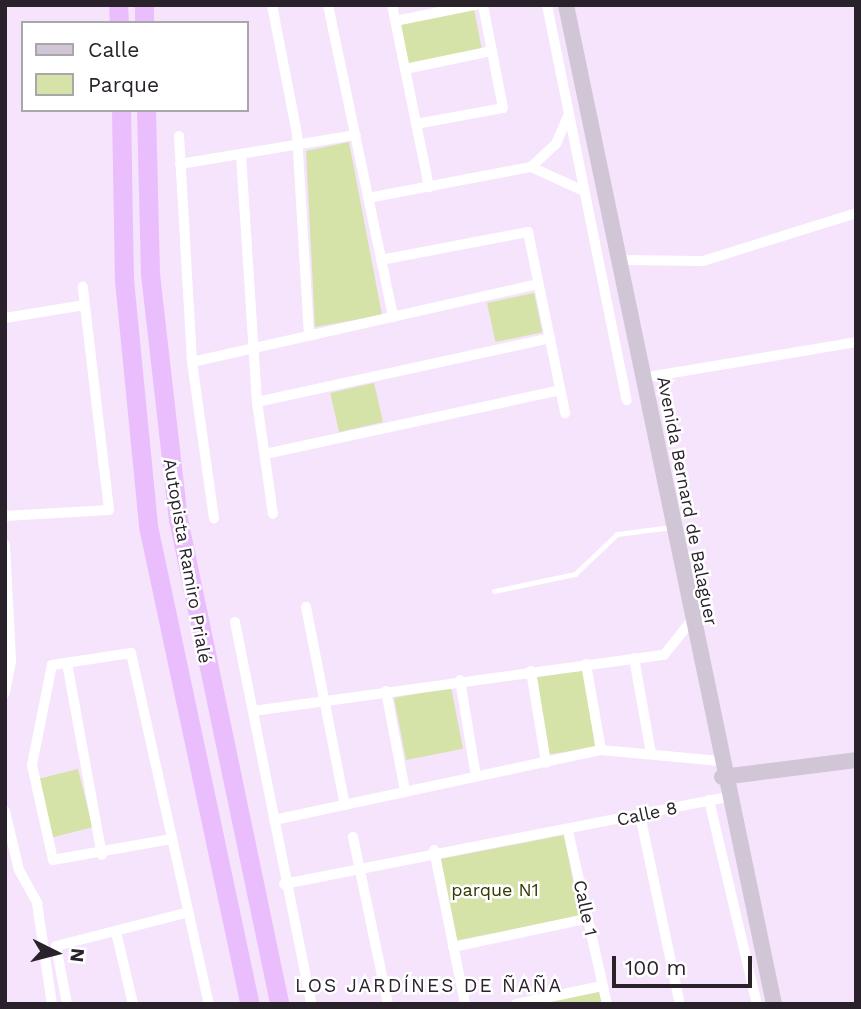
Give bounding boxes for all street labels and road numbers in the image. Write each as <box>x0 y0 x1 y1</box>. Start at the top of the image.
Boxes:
street label: Avenida Bernard de Balaguer <box>652 374 722 628</box>
street label: Autopista Ramiro Prialé <box>158 457 216 665</box>
street label: Calle 8 <box>615 797 679 831</box>
street label: Calle 1 <box>569 878 601 938</box>

